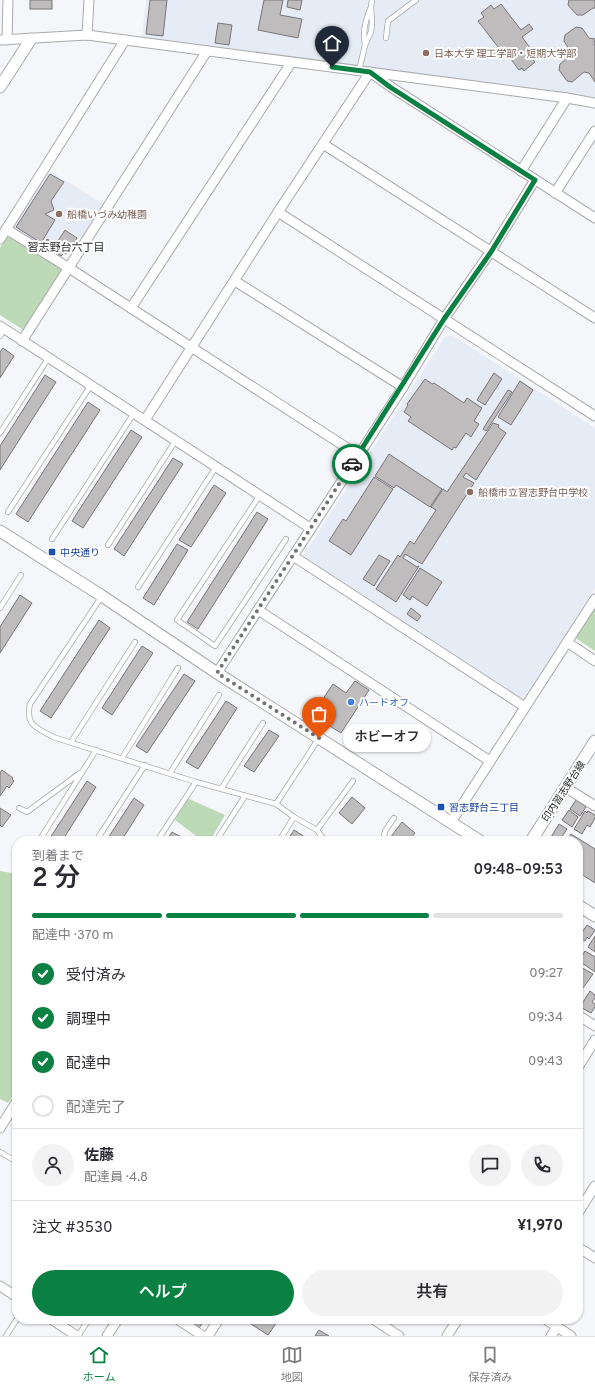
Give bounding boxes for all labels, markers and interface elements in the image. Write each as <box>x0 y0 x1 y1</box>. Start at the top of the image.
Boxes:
pin <box>315 26 349 67</box>
icon: home <box>321 32 343 54</box>
marker: 日本大学 理工学部・短期大学部 <box>421 48 431 58</box>
place label: 日本大学 理工学部・短期大学部 <box>434 48 576 61</box>
marker: 船橋いづみ幼稚園 <box>54 209 64 219</box>
place label: 船橋いづみ幼稚園 <box>67 209 147 222</box>
district label: 習志野台六丁目 <box>28 241 105 255</box>
courier <box>332 444 372 484</box>
icon: car <box>341 453 363 475</box>
marker: 船橋市立習志野台中学校 <box>465 487 475 497</box>
place label: 船橋市立習志野台中学校 <box>478 487 588 500</box>
marker: 中央通り <box>47 547 57 557</box>
place label: 中央通り <box>60 547 100 560</box>
pin <box>302 697 336 738</box>
marker: ハードオフ <box>346 697 356 707</box>
place label: ハードオフ <box>359 697 409 710</box>
icon: bag <box>308 703 330 725</box>
callout: ホビーオフ <box>343 724 431 752</box>
text: ホビーオフ <box>354 730 420 746</box>
street label: 印内習志野台線 <box>540 759 589 825</box>
marker: 習志野台三丁目 <box>436 802 446 812</box>
place label: 習志野台三丁目 <box>449 802 519 815</box>
text: 到着まで <box>32 849 84 865</box>
text: 09:48–09:53 <box>473 861 563 880</box>
text: 2 分 <box>32 863 80 896</box>
text: 配達中 · 370 m <box>32 928 114 944</box>
icon: check <box>32 963 54 985</box>
text: 09:27 <box>529 966 563 982</box>
text: 受付済み <box>66 967 126 986</box>
icon: check <box>32 1007 54 1029</box>
text: 09:34 <box>528 1010 563 1026</box>
text: 調理中 <box>66 1011 111 1030</box>
icon: check <box>32 1051 54 1073</box>
text: 09:43 <box>528 1054 563 1070</box>
text: 配達中 <box>66 1055 111 1074</box>
text: 配達完了 <box>66 1099 126 1118</box>
button: person <box>32 1144 74 1186</box>
button: chat <box>469 1144 511 1186</box>
button: phone <box>521 1144 563 1186</box>
text: 佐藤 <box>84 1147 114 1166</box>
text: 配達員 · 4.8 <box>84 1170 148 1186</box>
text: ¥1,970 <box>517 1217 563 1236</box>
text: 注文 #3530 <box>32 1219 113 1238</box>
button: ヘルプ <box>32 1270 294 1316</box>
button: 共有 <box>302 1270 563 1316</box>
tab: ホーム <box>83 1344 115 1385</box>
tab: 地図 <box>281 1344 303 1385</box>
tab: 保存済み <box>468 1344 512 1385</box>

